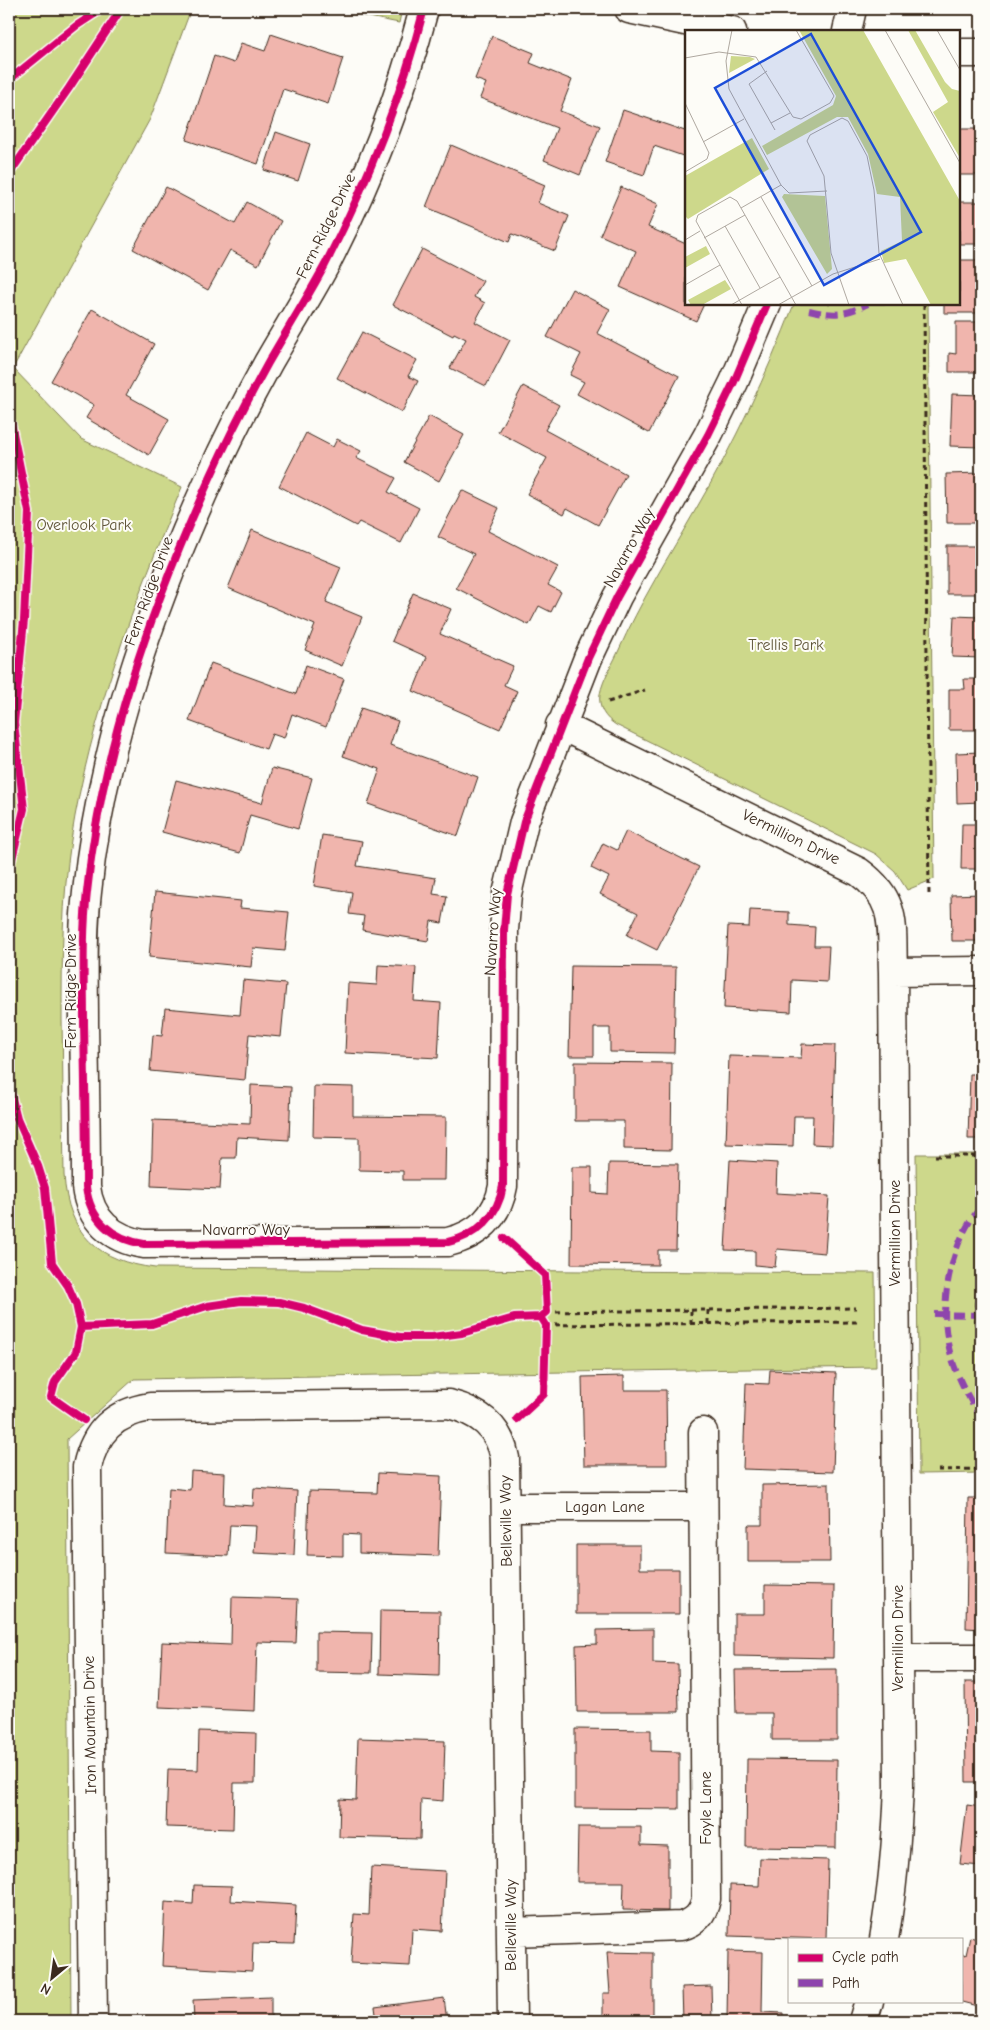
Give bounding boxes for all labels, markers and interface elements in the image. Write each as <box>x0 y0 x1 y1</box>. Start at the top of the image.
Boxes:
inset map <box>685 30 960 305</box>
street label: Fern Ridge Drive <box>293 170 359 282</box>
street label: Navarro Way <box>600 504 659 591</box>
park label: Overlook Park <box>36 516 132 534</box>
street label: Fern Ridge Drive <box>121 534 177 648</box>
park label: Trellis Park <box>748 636 824 654</box>
street label: Vermillion Drive <box>739 806 843 868</box>
street label: Navarro Way <box>481 887 505 976</box>
street label: Fern Ridge Drive <box>62 934 80 1048</box>
street label: Vermillion Drive <box>886 1180 904 1286</box>
street label: Navarro Way <box>202 1221 291 1239</box>
street label: Belleville Way <box>496 1474 516 1567</box>
street label: Lagan Lane <box>565 1498 645 1516</box>
street label: Vermillion Drive <box>889 1585 907 1691</box>
street label: Iron Mountain Drive <box>80 1656 100 1794</box>
street label: Foyle Lane <box>697 1771 715 1845</box>
street label: Belleville Way <box>502 1878 520 1971</box>
legend <box>788 1938 962 2002</box>
text: Cycle path <box>832 1948 899 1966</box>
north arrow <box>28 1952 78 2002</box>
text: Path <box>832 1974 860 1992</box>
text: N <box>38 1979 54 1999</box>

